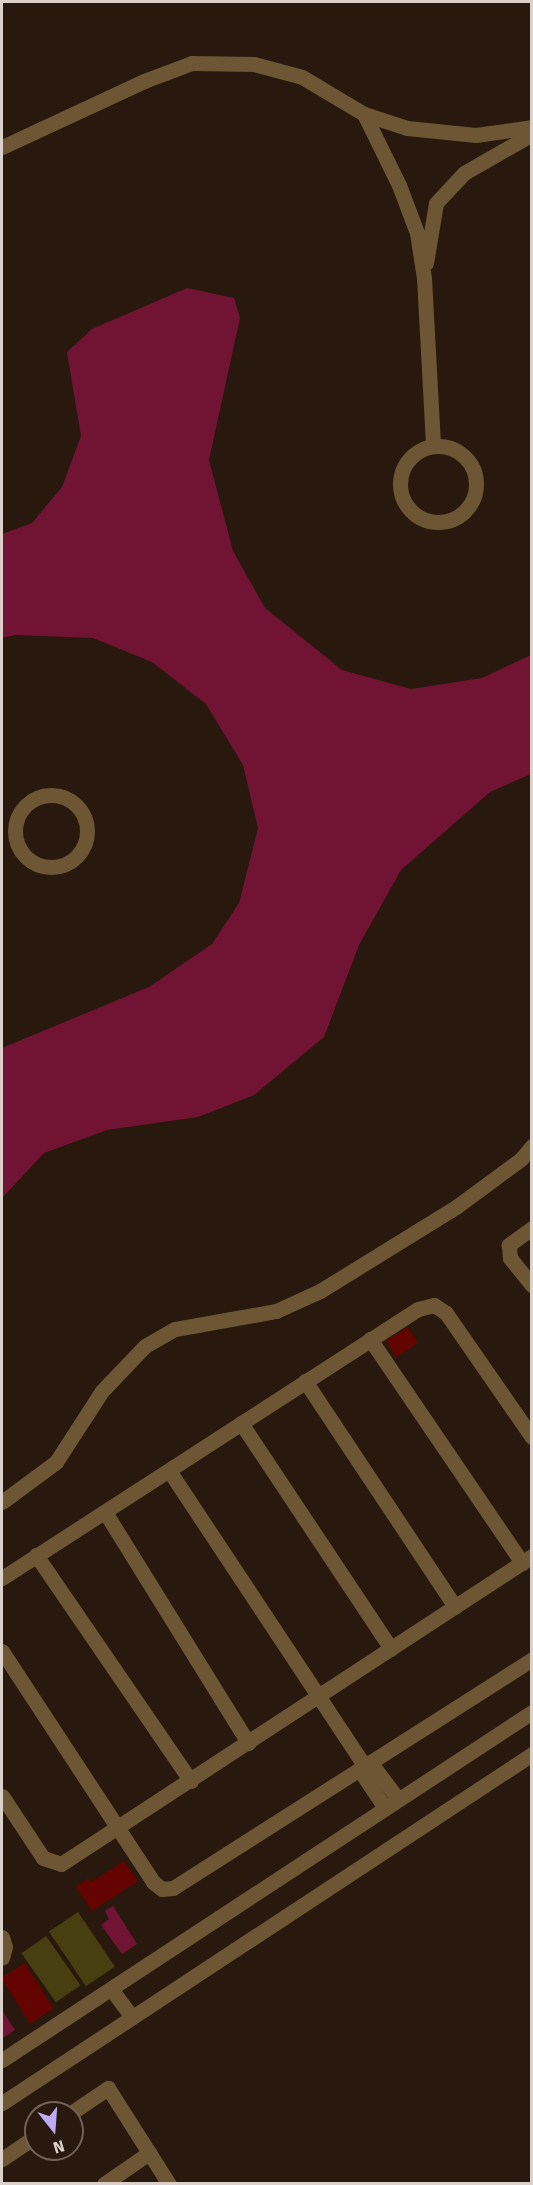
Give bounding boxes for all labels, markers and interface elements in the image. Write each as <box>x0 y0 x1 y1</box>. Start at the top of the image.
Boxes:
north arrow <box>24 2101 84 2161</box>
text: N <box>51 2136 67 2157</box>

